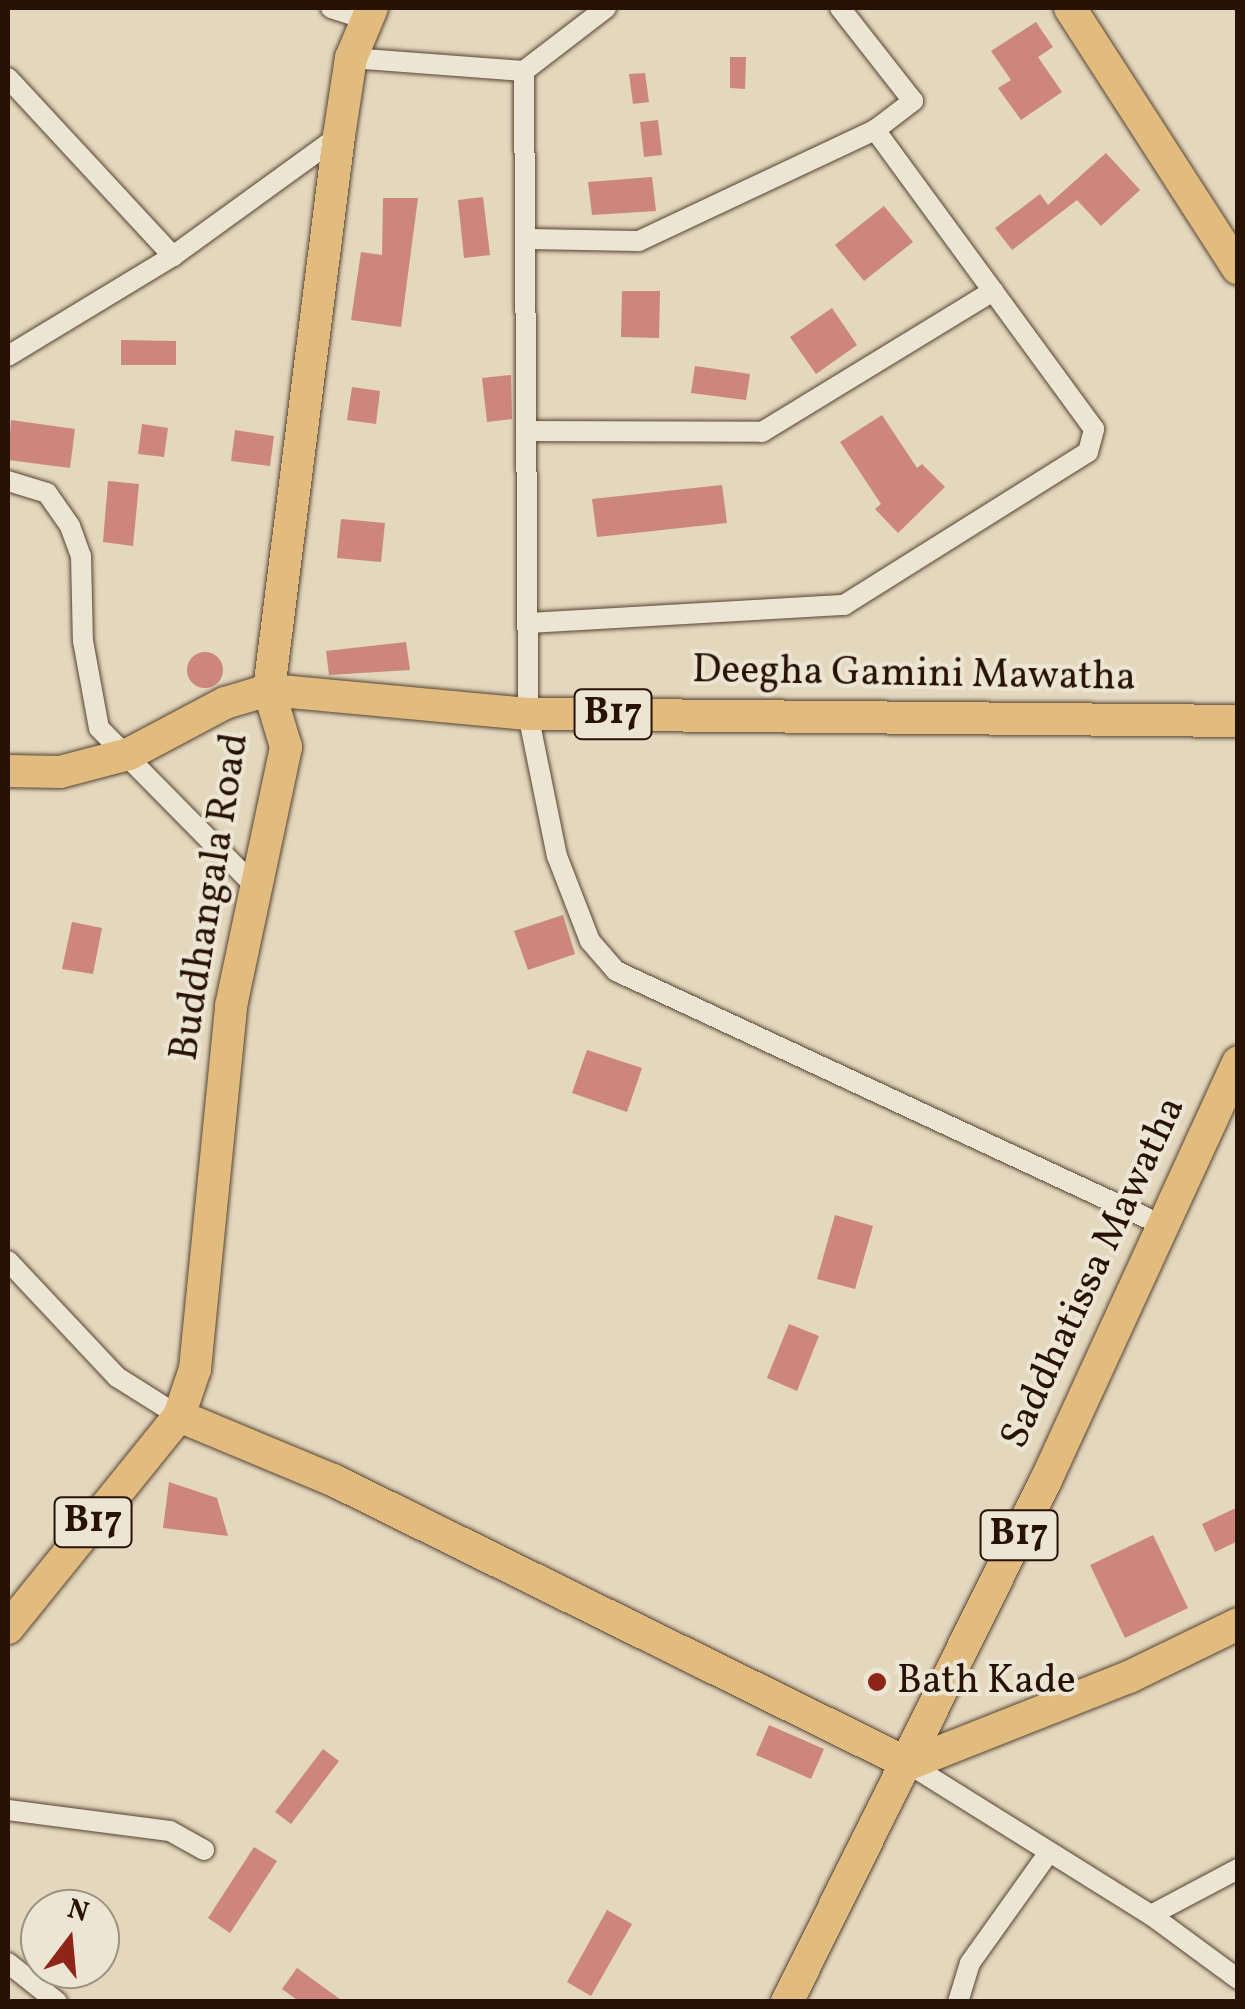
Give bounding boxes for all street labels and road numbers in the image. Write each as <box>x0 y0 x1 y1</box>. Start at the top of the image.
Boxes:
street label: Deegha Gamini Mawatha <box>692 647 1136 703</box>
road number: B17 <box>573 681 653 747</box>
street label: Buddhangala Road <box>161 730 261 1064</box>
street label: Saddhatissa Mawatha <box>991 1089 1197 1457</box>
road number: B17 <box>53 1489 133 1555</box>
road number: B17 <box>979 1502 1059 1568</box>

